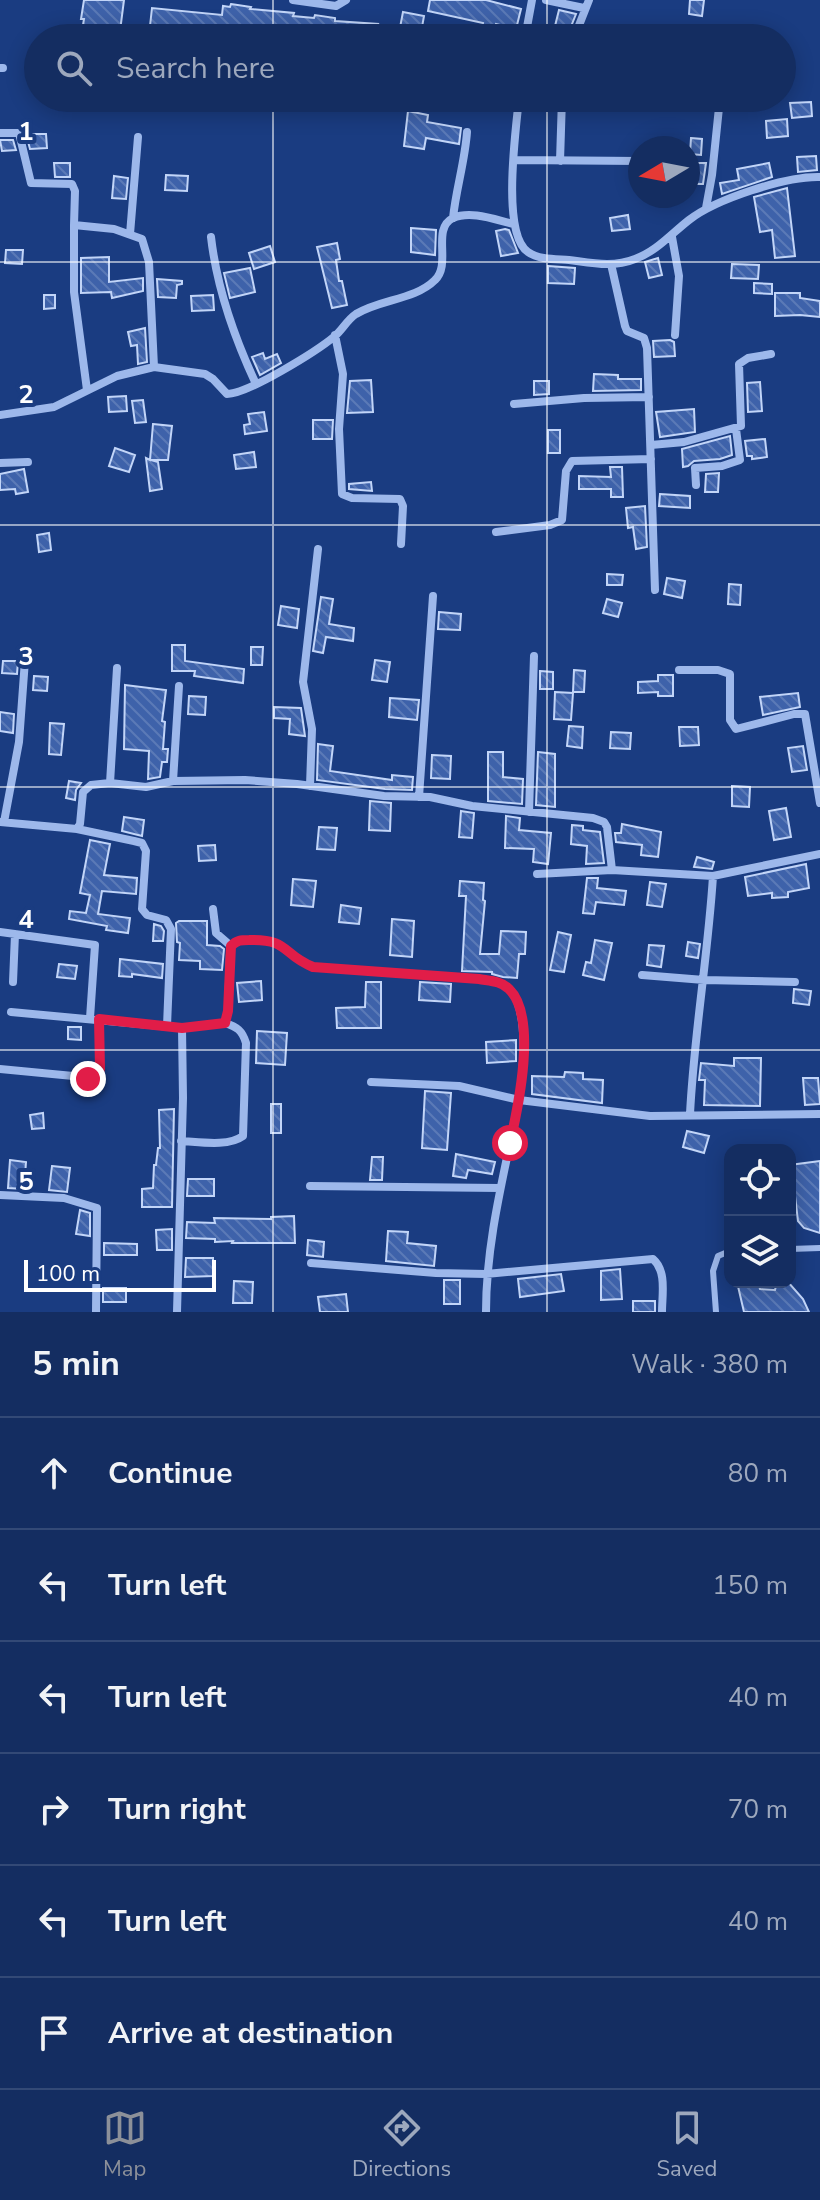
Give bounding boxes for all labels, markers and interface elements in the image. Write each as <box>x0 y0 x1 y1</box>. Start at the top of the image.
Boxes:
search box <box>24 24 796 112</box>
icon: search <box>52 46 96 90</box>
text: Search here <box>116 48 275 89</box>
text: 1 <box>18 114 34 149</box>
north arrow <box>628 136 700 208</box>
text: 2 <box>18 377 34 412</box>
text: 3 <box>18 639 34 674</box>
text: 4 <box>18 902 34 937</box>
route end <box>70 1061 106 1097</box>
route start <box>492 1125 528 1161</box>
map controls <box>724 1144 796 1288</box>
button: locate <box>724 1144 796 1216</box>
text: 5 <box>18 1164 34 1199</box>
button: layers <box>724 1216 796 1288</box>
scale bar <box>24 1256 216 1292</box>
text: 100 m <box>36 1259 100 1289</box>
text: 5 min <box>32 1341 120 1387</box>
text: Walk · 380 m <box>631 1347 788 1382</box>
icon: ahead <box>32 1451 76 1495</box>
text: Continue <box>108 1453 233 1494</box>
text: 80 m <box>728 1456 788 1491</box>
icon: left <box>32 1563 76 1607</box>
text: Turn left <box>108 1565 226 1606</box>
text: 150 m <box>712 1568 788 1603</box>
icon: left <box>32 1675 76 1719</box>
text: Turn left <box>108 1677 226 1718</box>
text: 40 m <box>728 1680 788 1715</box>
icon: right <box>32 1787 76 1831</box>
text: Turn right <box>108 1789 246 1830</box>
text: 70 m <box>728 1792 788 1827</box>
icon: left <box>32 1899 76 1943</box>
text: Turn left <box>108 1901 226 1942</box>
text: 40 m <box>728 1904 788 1939</box>
icon: arrive <box>32 2011 76 2055</box>
text: Arrive at destination <box>108 2013 393 2054</box>
tab: Map <box>103 2106 147 2184</box>
tab: Directions <box>352 2106 451 2184</box>
tab: Saved <box>657 2106 717 2184</box>

